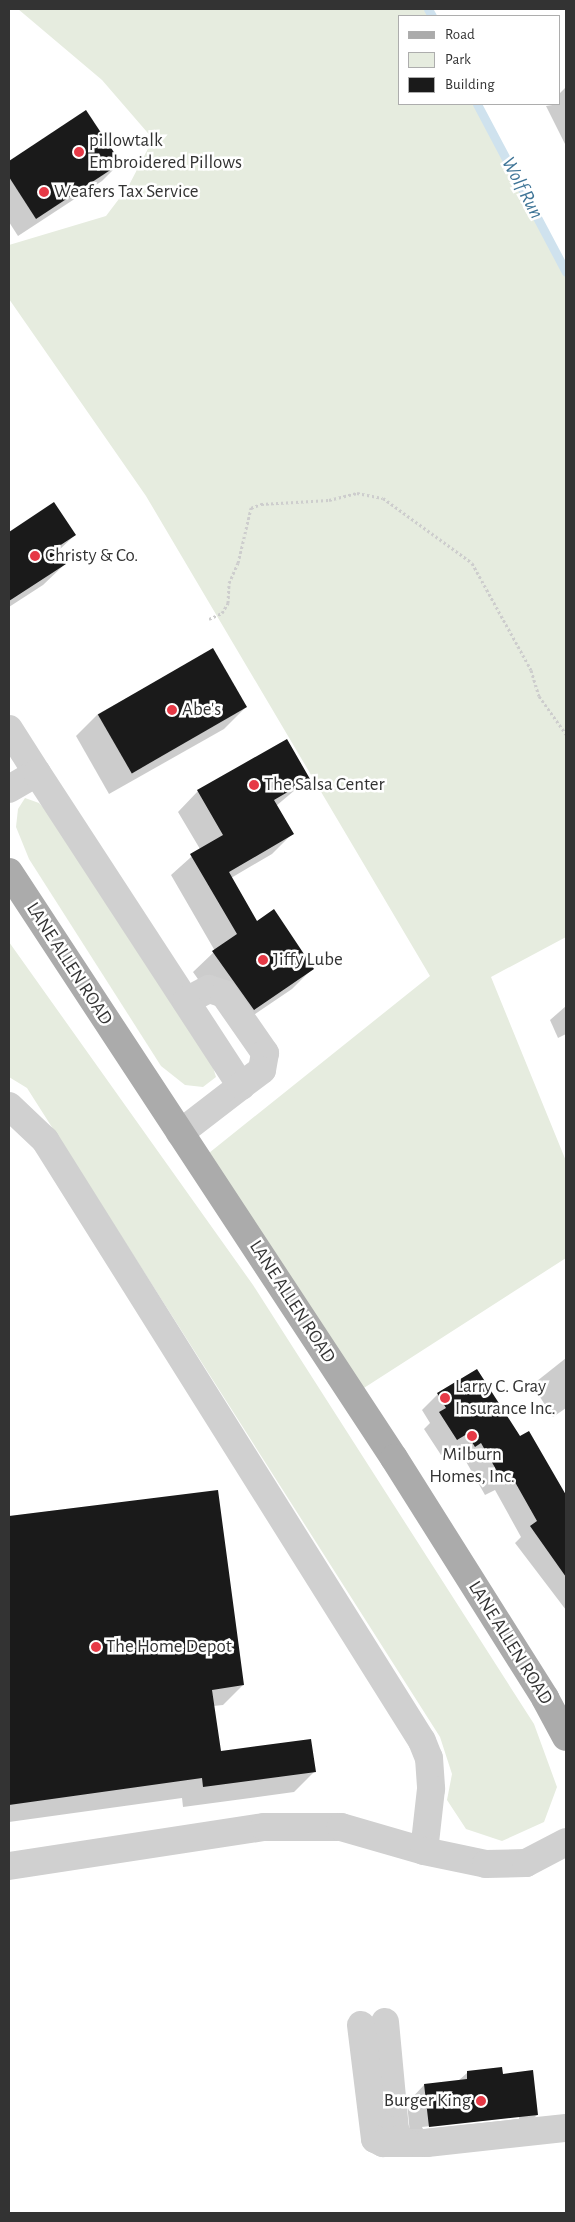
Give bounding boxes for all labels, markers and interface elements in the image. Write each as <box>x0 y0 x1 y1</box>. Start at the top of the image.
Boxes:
legend <box>398 15 560 105</box>
text: Road <box>445 27 475 42</box>
text: Park <box>445 52 471 67</box>
text: Building <box>445 77 495 92</box>
place label: pillowtalk Embroidered Pillows <box>89 130 242 174</box>
marker: pillowtalk Embroidered Pillows <box>73 146 85 158</box>
water label: Wolf Run <box>496 153 548 223</box>
place label: Weafers Tax Service <box>54 181 199 203</box>
marker: Weafers Tax Service <box>38 186 50 198</box>
place label: Christy & Co. <box>45 545 138 567</box>
marker: Christy & Co. <box>29 550 41 562</box>
place label: Abe's <box>182 699 221 721</box>
marker: Abe's <box>166 704 178 716</box>
place label: The Salsa Center <box>264 774 385 796</box>
marker: The Salsa Center <box>248 779 260 791</box>
street label: LANE ALLEN ROAD <box>21 898 117 1030</box>
place label: Jiffy Lube <box>273 949 343 971</box>
marker: Jiffy Lube <box>257 954 269 966</box>
street label: LANE ALLEN ROAD <box>244 1236 340 1368</box>
place label: Larry C. Gray Insurance Inc. <box>455 1376 556 1420</box>
marker: Larry C. Gray Insurance Inc. <box>439 1392 451 1404</box>
marker: Milburn Homes, Inc. <box>466 1430 478 1442</box>
place label: Milburn Homes, Inc. <box>429 1444 515 1488</box>
street label: LANE ALLEN ROAD <box>463 1577 557 1709</box>
place label: The Home Depot <box>106 1636 232 1658</box>
marker: The Home Depot <box>90 1641 102 1653</box>
place label: Burger King <box>384 2090 471 2112</box>
marker: Burger King <box>475 2095 487 2107</box>

